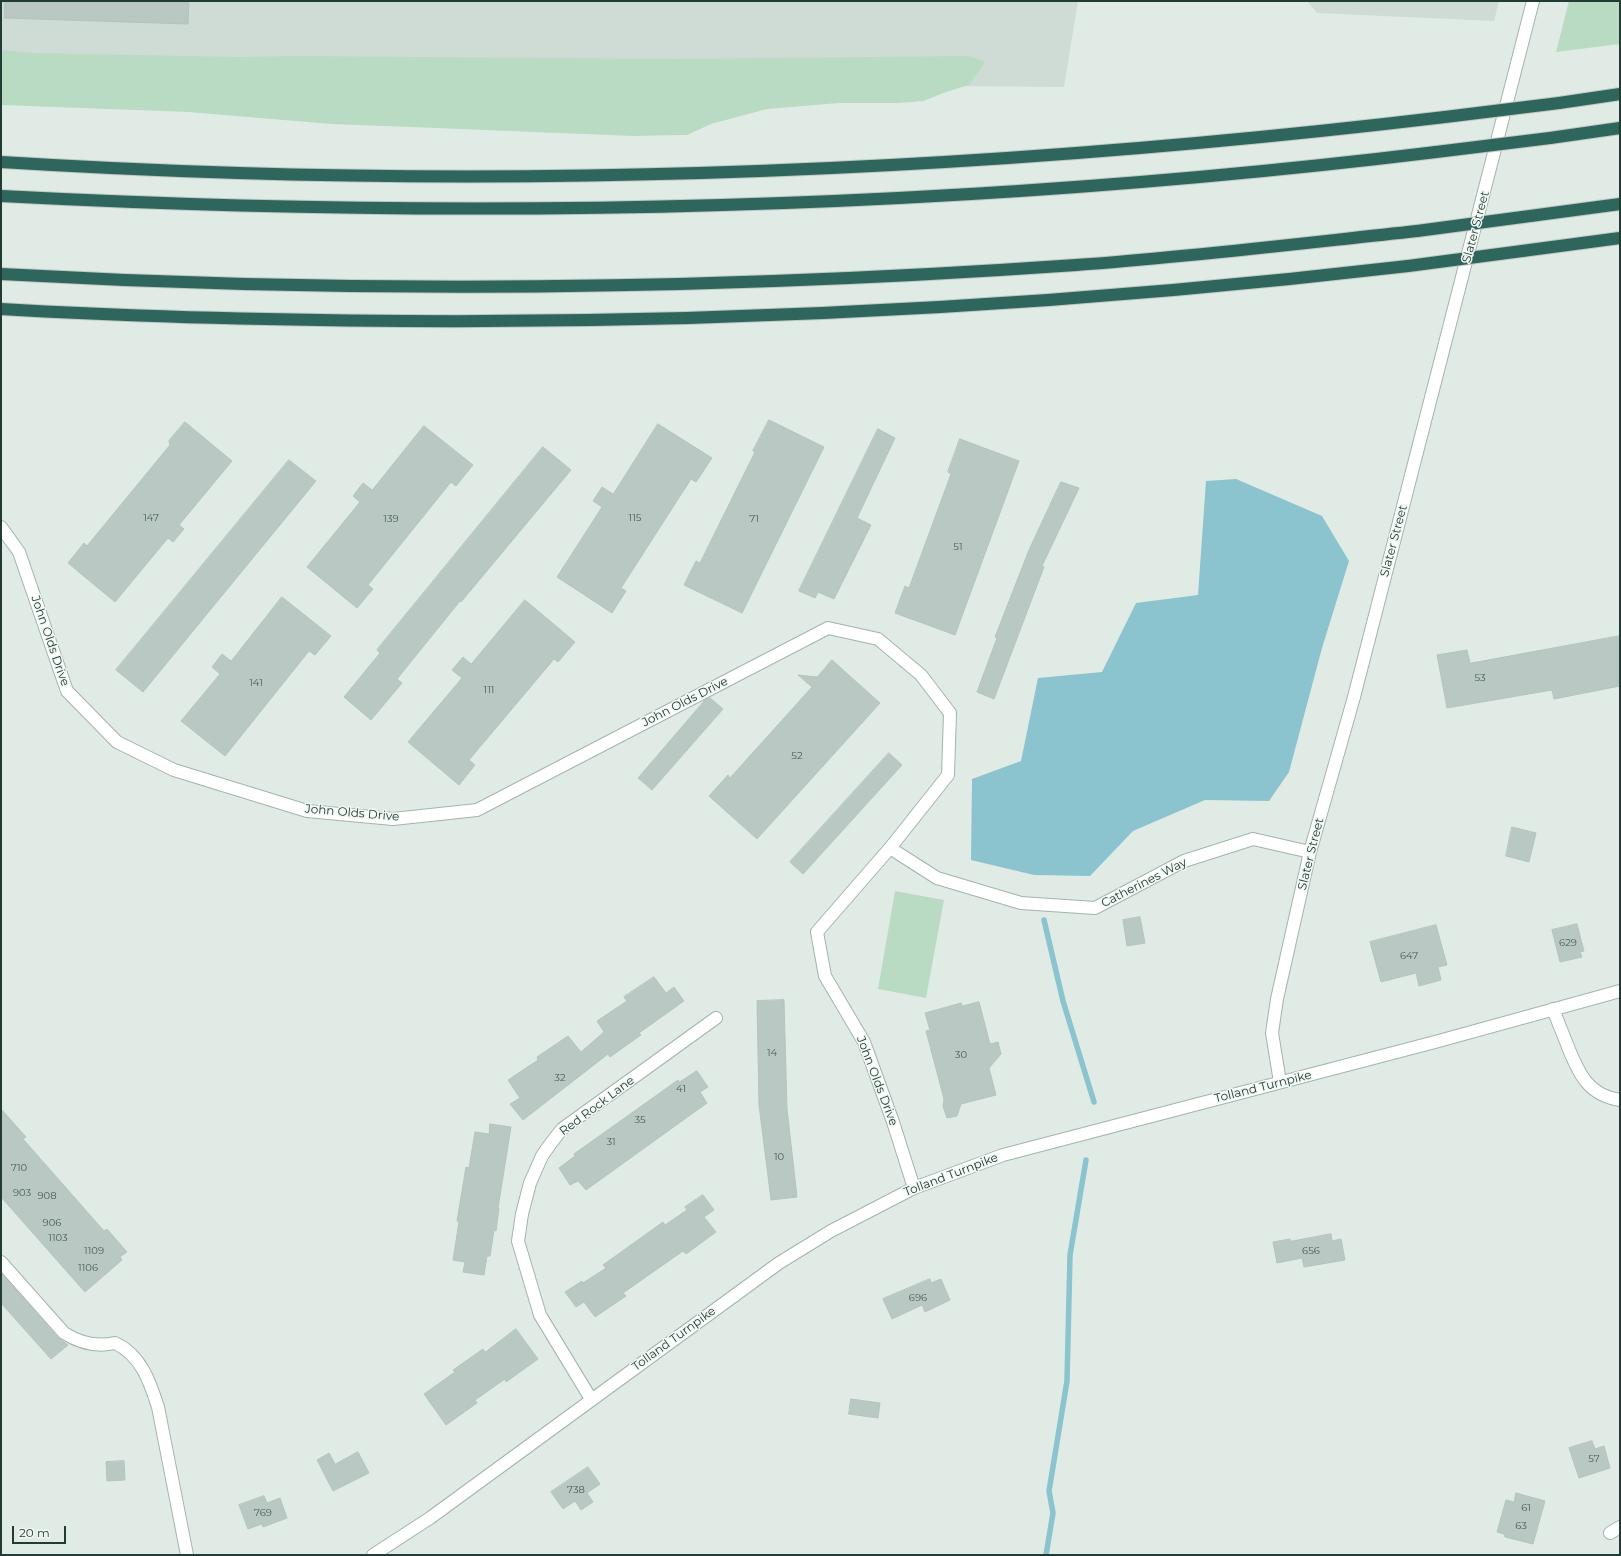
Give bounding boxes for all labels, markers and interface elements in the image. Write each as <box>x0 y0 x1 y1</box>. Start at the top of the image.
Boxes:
street label: Slater Street <box>1459 189 1493 265</box>
street label: Slater Street <box>1377 503 1411 579</box>
house number: 147 <box>143 512 159 524</box>
house number: 115 <box>629 512 641 524</box>
house number: 139 <box>383 513 399 525</box>
house number: 71 <box>749 513 759 525</box>
house number: 51 <box>953 541 963 553</box>
street label: John Olds Drive <box>28 594 72 688</box>
house number: 53 <box>1474 672 1486 684</box>
street label: John Olds Drive <box>640 674 730 730</box>
house number: 141 <box>249 677 263 689</box>
house number: 111 <box>484 684 494 696</box>
house number: 52 <box>791 750 803 762</box>
street label: John Olds Drive <box>304 802 400 824</box>
street label: Slater Street <box>1295 816 1327 892</box>
street label: Catherines Way <box>1099 855 1189 911</box>
house number: 629 <box>1559 937 1577 949</box>
house number: 647 <box>1400 950 1418 962</box>
street label: John Olds Drive <box>853 1034 901 1128</box>
house number: 14 <box>767 1047 777 1059</box>
house number: 30 <box>955 1049 967 1061</box>
street label: Tolland Turnpike <box>1213 1068 1313 1106</box>
house number: 32 <box>554 1072 566 1084</box>
street label: Red Rock Lane <box>557 1073 637 1139</box>
house number: 41 <box>676 1083 686 1095</box>
house number: 35 <box>634 1114 646 1126</box>
house number: 31 <box>606 1136 616 1148</box>
street label: Tolland Turnpike <box>902 1150 1000 1200</box>
house number: 10 <box>774 1151 784 1163</box>
house number: 710 <box>11 1162 27 1174</box>
house number: 903 <box>13 1187 31 1199</box>
house number: 908 <box>37 1190 57 1202</box>
house number: 906 <box>43 1217 61 1229</box>
house number: 1103 <box>48 1232 68 1244</box>
house number: 1109 <box>84 1245 104 1257</box>
house number: 656 <box>1302 1245 1320 1257</box>
house number: 1106 <box>78 1262 98 1274</box>
house number: 696 <box>909 1292 927 1304</box>
street label: Tolland Turnpike <box>629 1304 719 1374</box>
house number: 57 <box>1588 1453 1600 1465</box>
house number: 738 <box>567 1484 585 1496</box>
house number: 61 <box>1521 1502 1531 1514</box>
house number: 769 <box>254 1507 272 1519</box>
scale bar <box>14 1518 68 1544</box>
house number: 63 <box>1515 1520 1527 1532</box>
text: 20 m <box>19 1525 50 1540</box>

